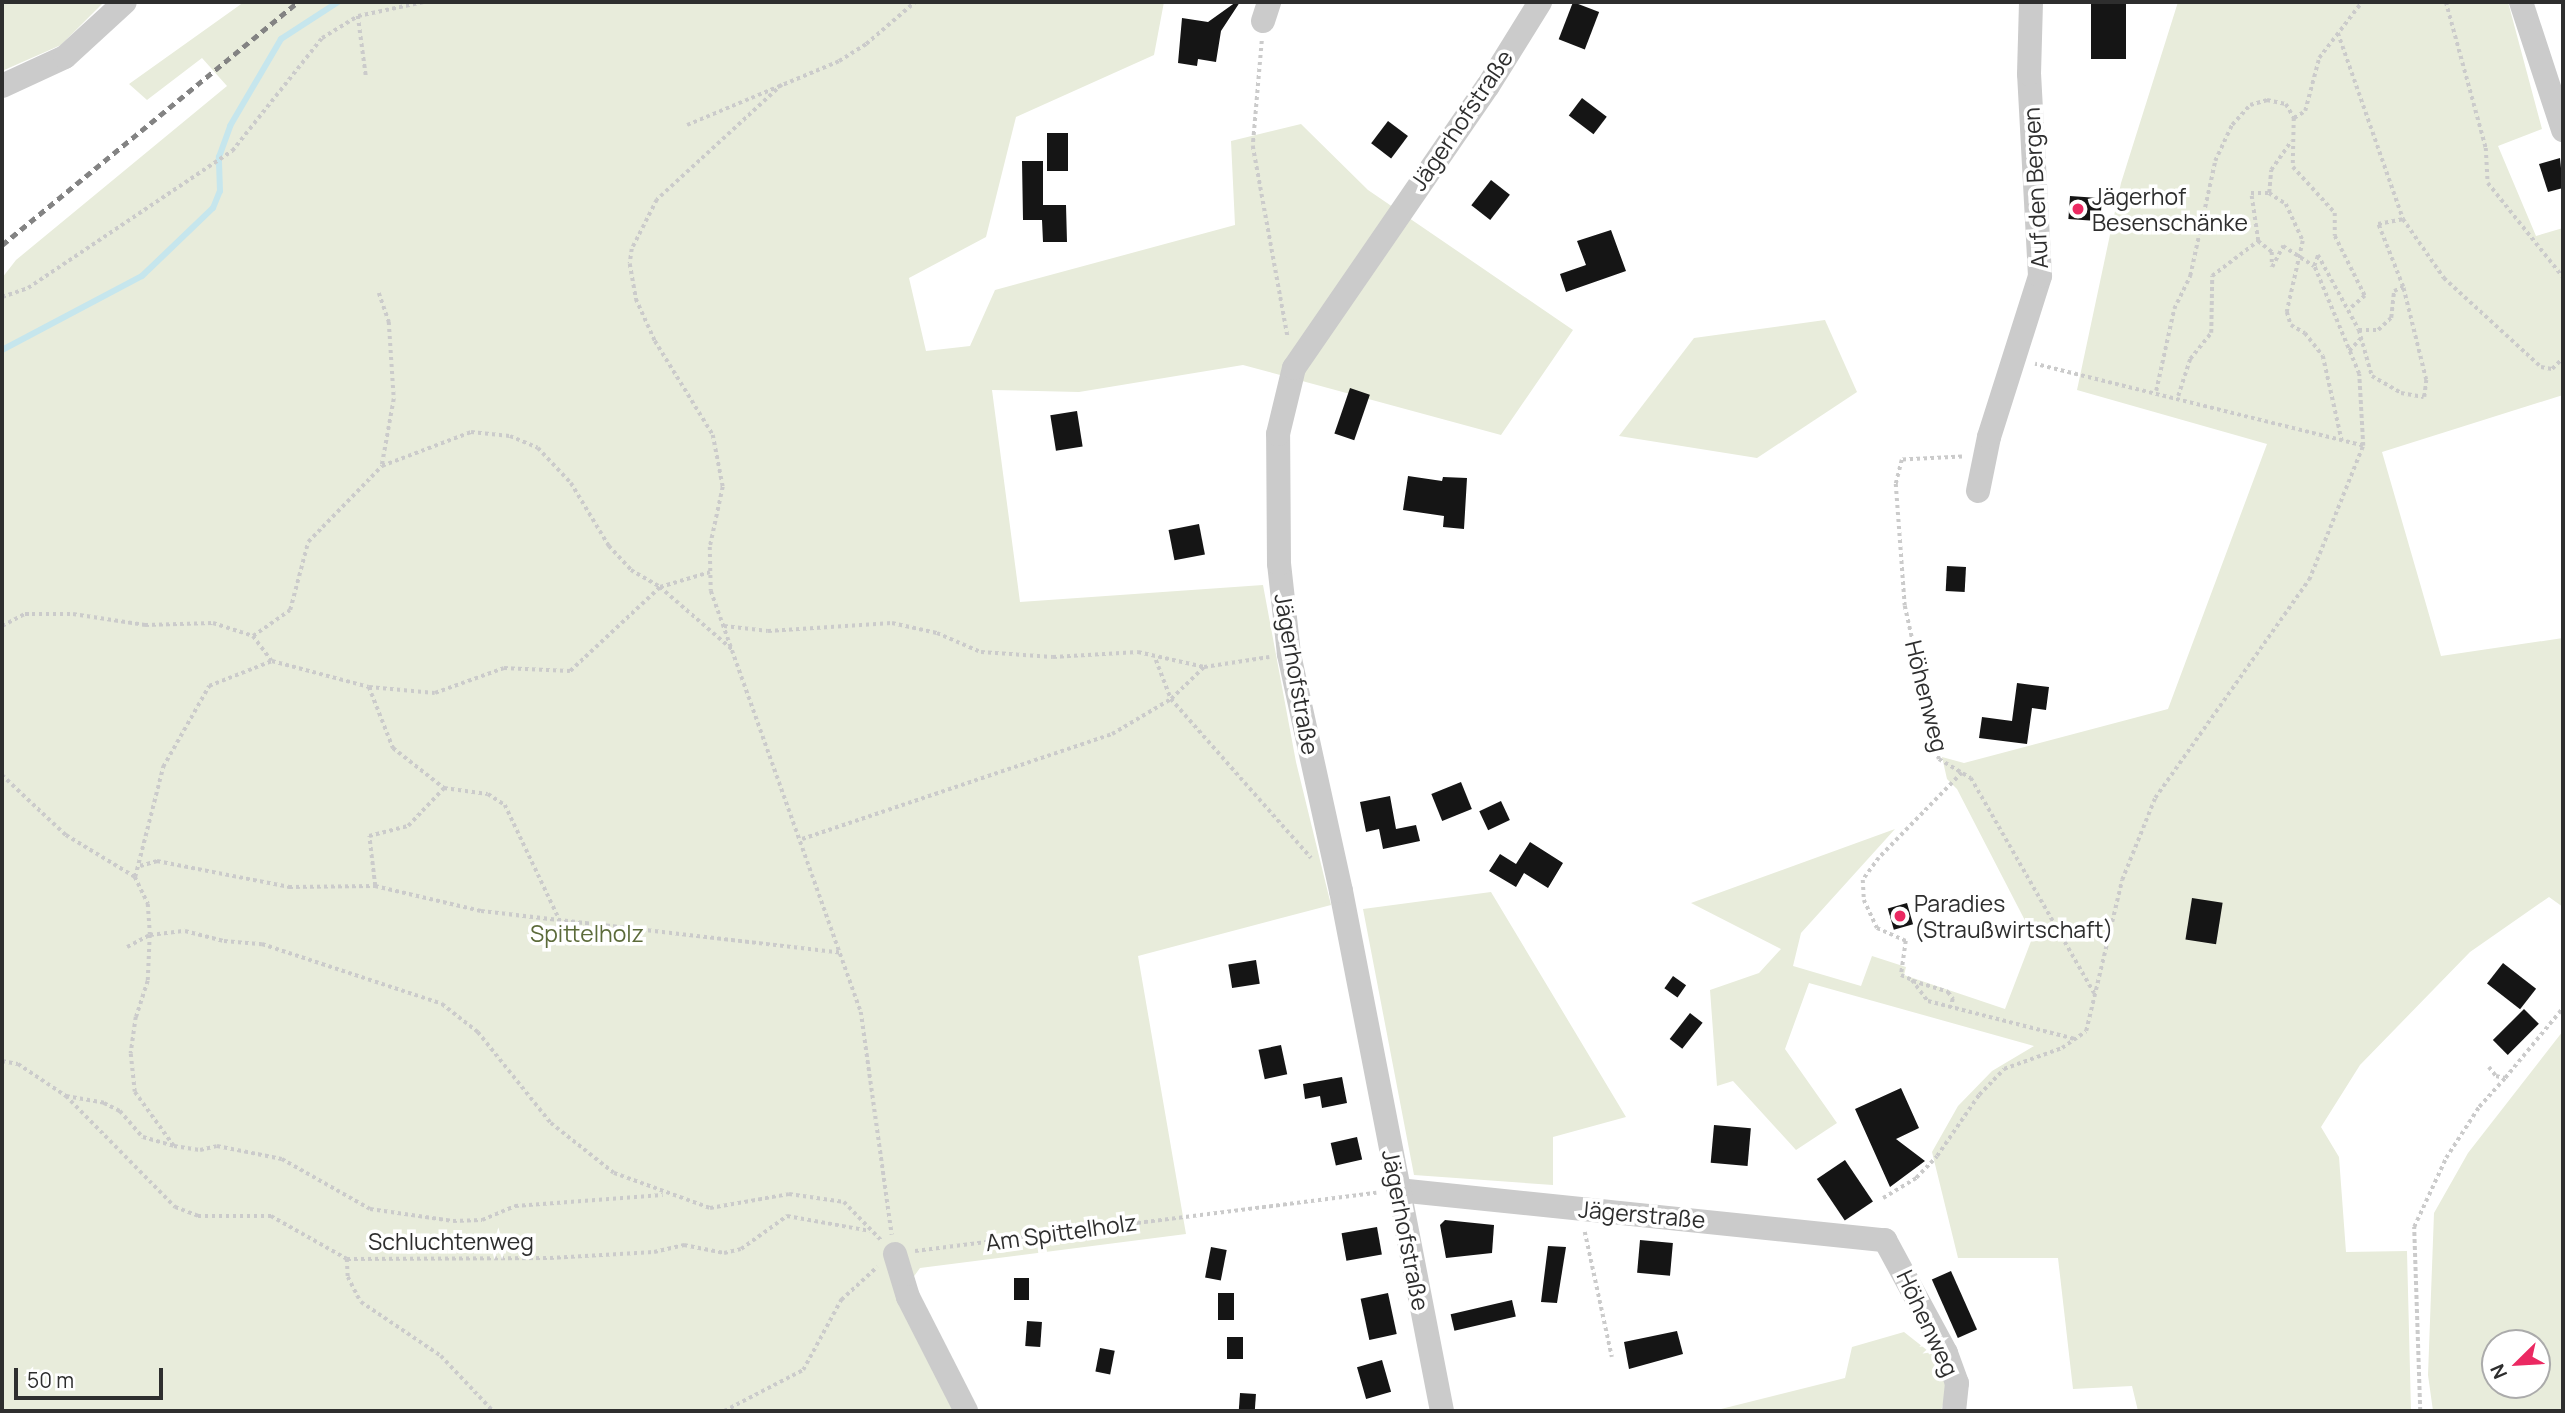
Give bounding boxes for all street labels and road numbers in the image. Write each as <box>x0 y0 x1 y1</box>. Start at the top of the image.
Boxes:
street label: Jägerhofstraße <box>1404 45 1518 195</box>
street label: Auf den Bergen <box>2017 107 2053 269</box>
street label: Jägerhofstraße <box>1269 591 1325 757</box>
street label: Höhenweg <box>1900 637 1954 755</box>
street label: Jägerhofstraße <box>1377 1147 1435 1313</box>
street label: Jägerstraße <box>1577 1195 1707 1233</box>
street label: Am Spittelholz <box>984 1208 1138 1256</box>
street label: Schluchtenweg <box>368 1227 534 1255</box>
street label: Höhenweg <box>1891 1265 1965 1381</box>

